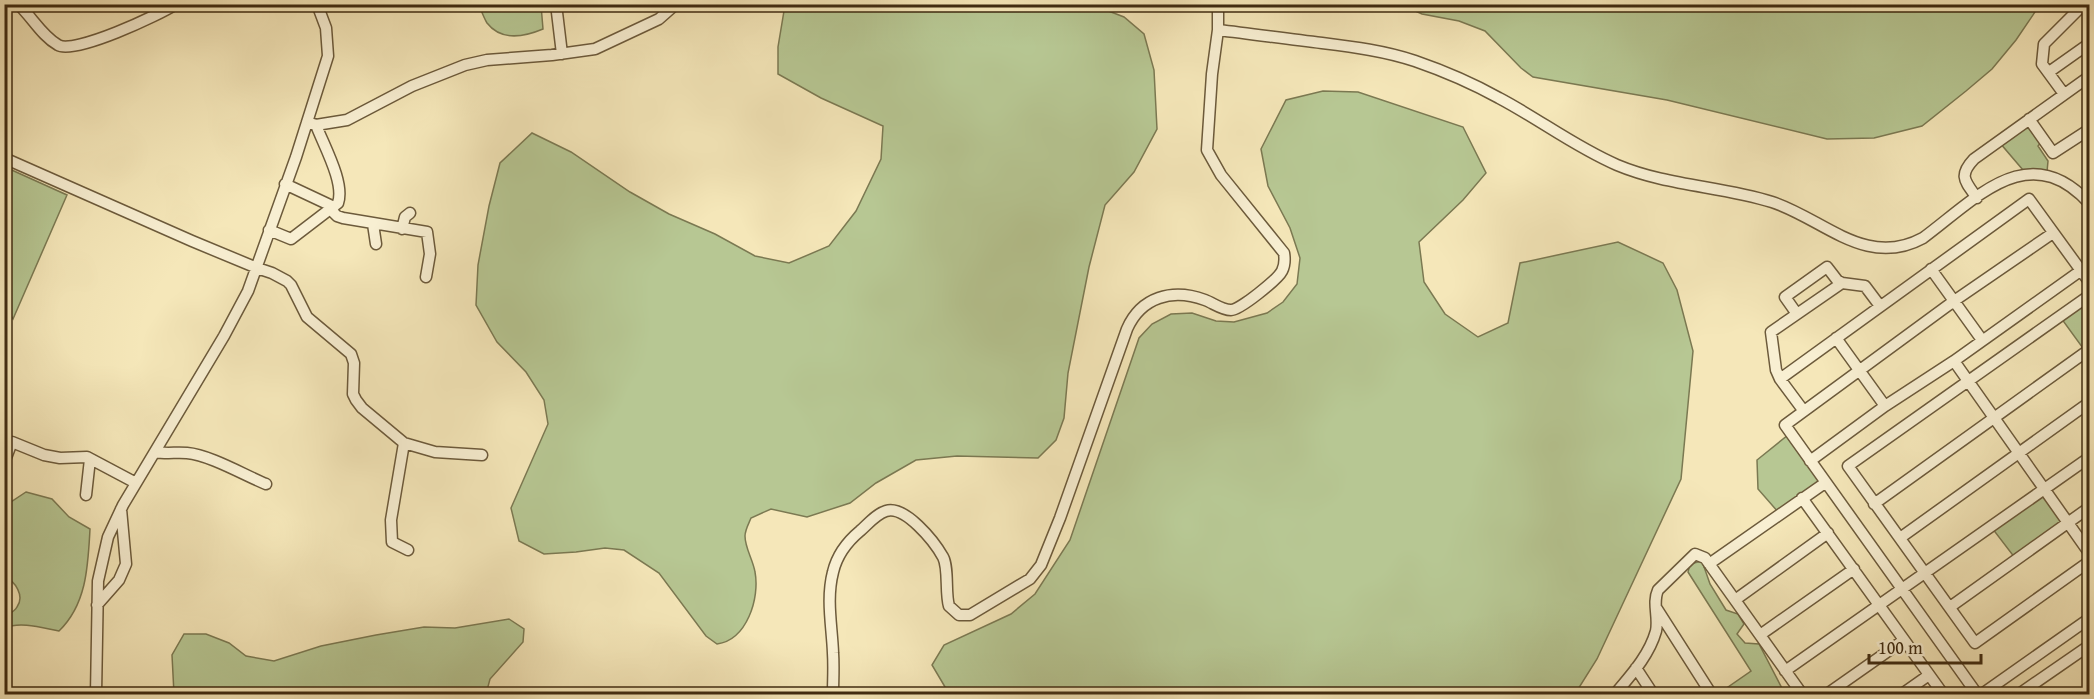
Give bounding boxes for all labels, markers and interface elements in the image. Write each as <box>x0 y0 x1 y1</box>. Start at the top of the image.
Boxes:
scale bar <box>1869 627 1982 665</box>
text: 100 m <box>1878 634 1923 661</box>

